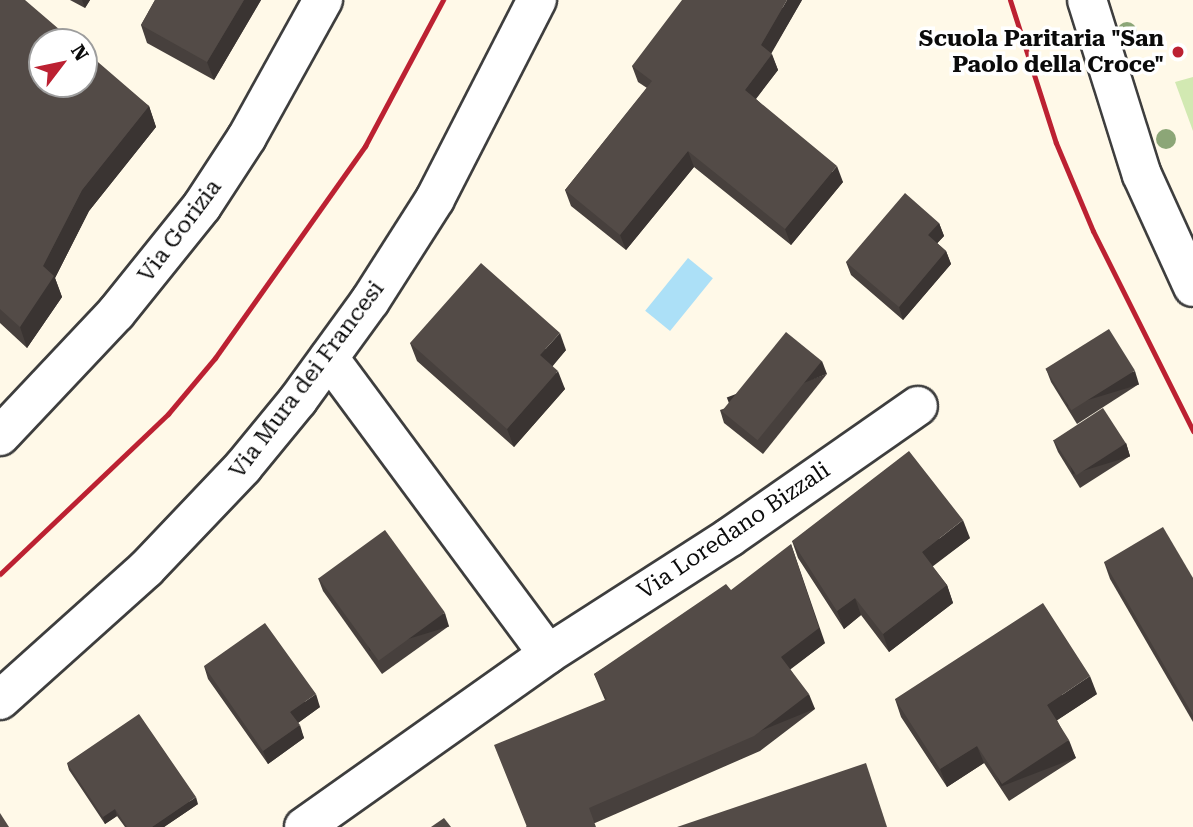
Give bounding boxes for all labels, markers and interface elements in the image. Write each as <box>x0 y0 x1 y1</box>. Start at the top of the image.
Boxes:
place label: Scuola Paritaria "San Paolo della Croce" <box>919 25 1164 79</box>
north arrow <box>28 28 98 98</box>
text: N <box>66 40 93 65</box>
marker: Scuola Paritaria "San Paolo della Croce" <box>1170 44 1186 60</box>
street label: Via Gorizia <box>132 174 228 288</box>
street label: Via Mura dei Francesi <box>224 276 390 484</box>
street label: Via Loredano Bizzali <box>633 457 835 605</box>

